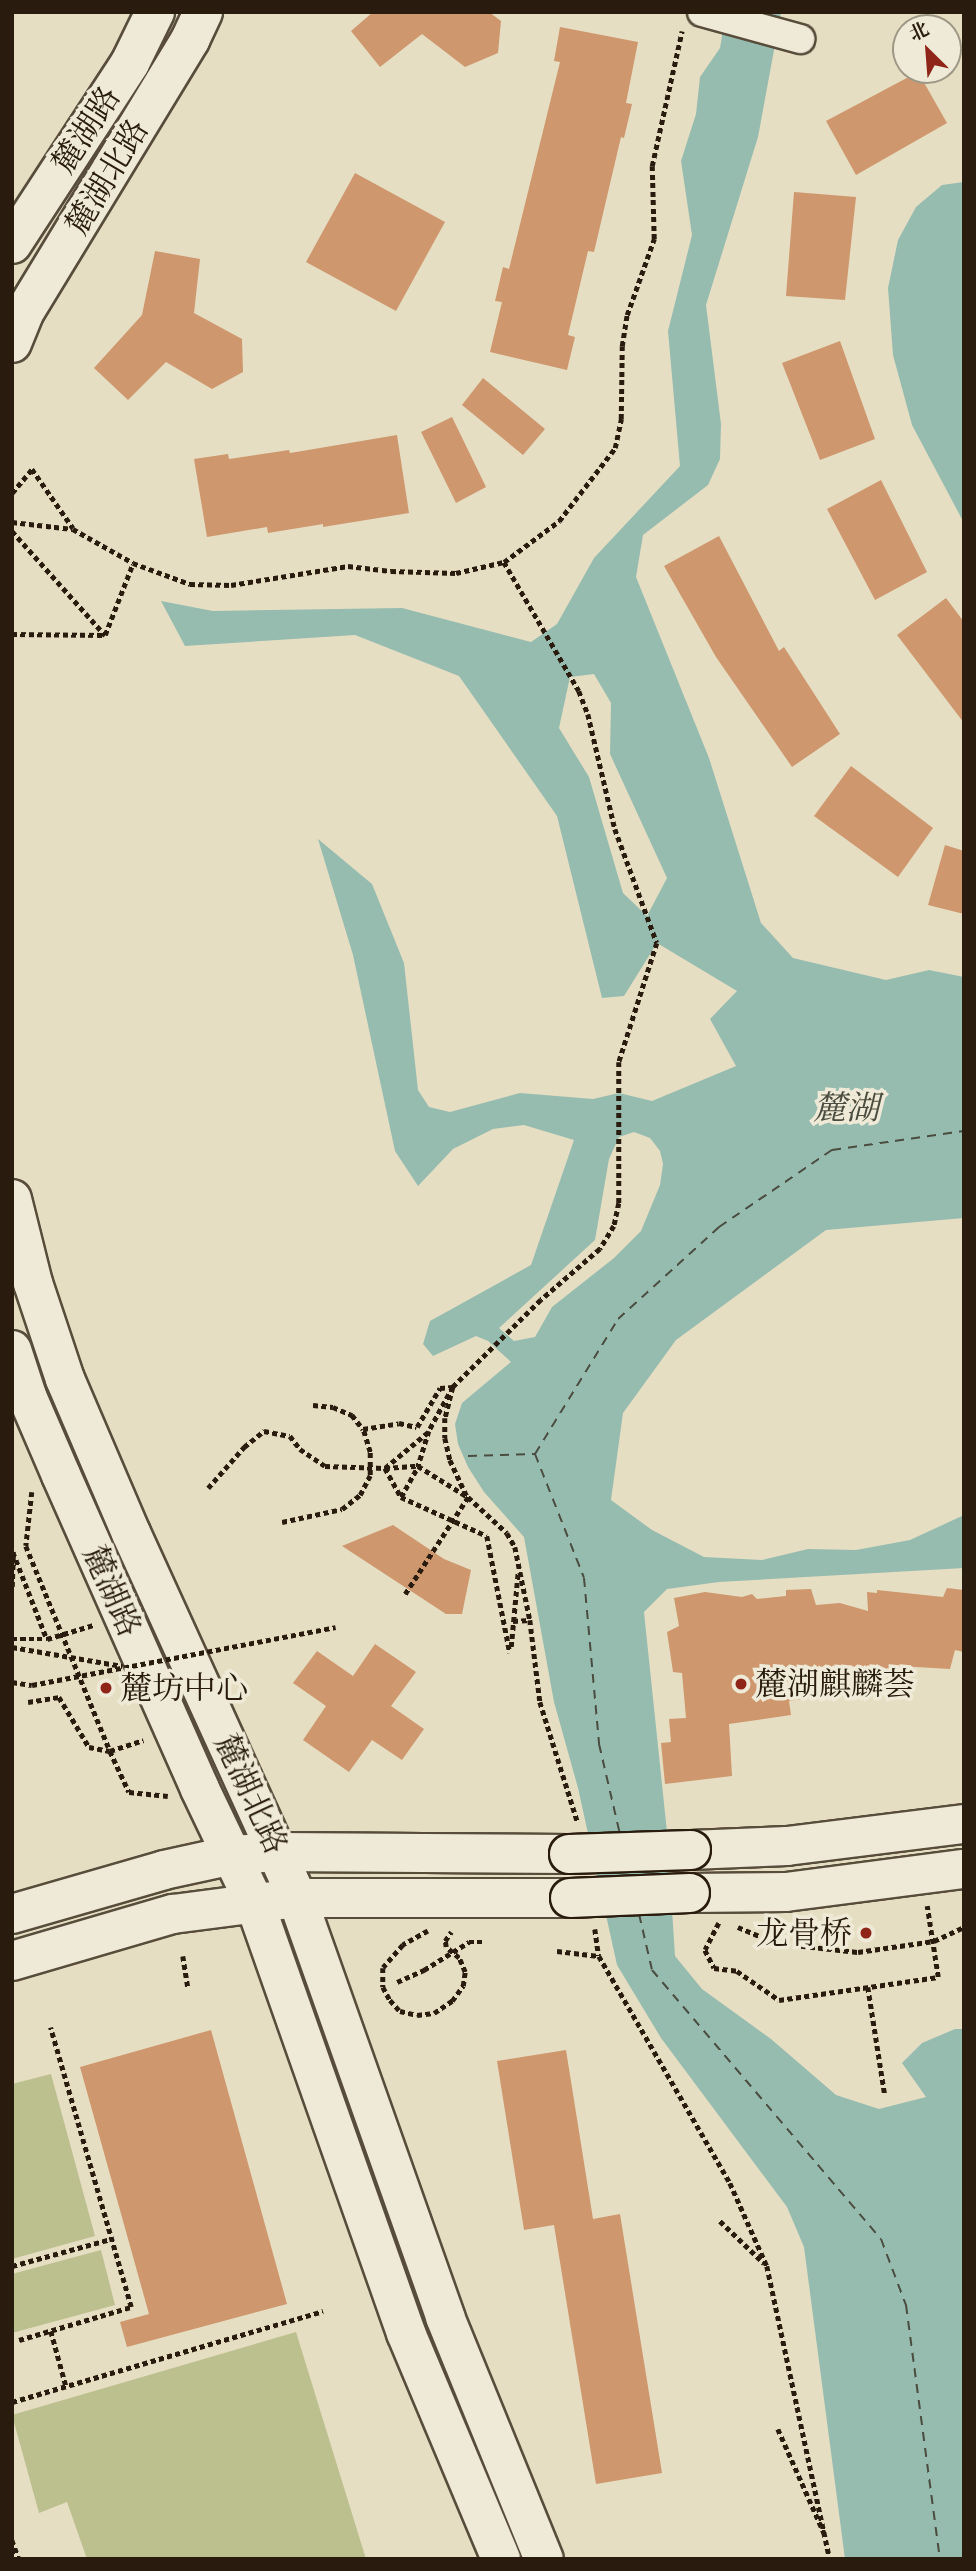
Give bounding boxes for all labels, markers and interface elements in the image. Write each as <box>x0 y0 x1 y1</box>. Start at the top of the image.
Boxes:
north arrow <box>892 14 962 84</box>
text: 北 <box>905 16 933 47</box>
street label: 麓湖路 <box>44 79 128 181</box>
street label: 麓湖北路 <box>58 112 156 242</box>
water label: 麓湖 <box>813 1088 879 1128</box>
street label: 麓湖路 <box>75 1539 149 1643</box>
place label: 麓湖麒麟荟 <box>755 1665 915 1703</box>
place label: 麓坊中心 <box>120 1669 248 1707</box>
marker: 麓湖麒麟荟 <box>733 1676 749 1692</box>
marker: 麓坊中心 <box>98 1680 114 1696</box>
street label: 麓湖北路 <box>207 1728 295 1860</box>
place label: 龙骨桥 <box>756 1914 852 1952</box>
marker: 龙骨桥 <box>858 1925 874 1941</box>

